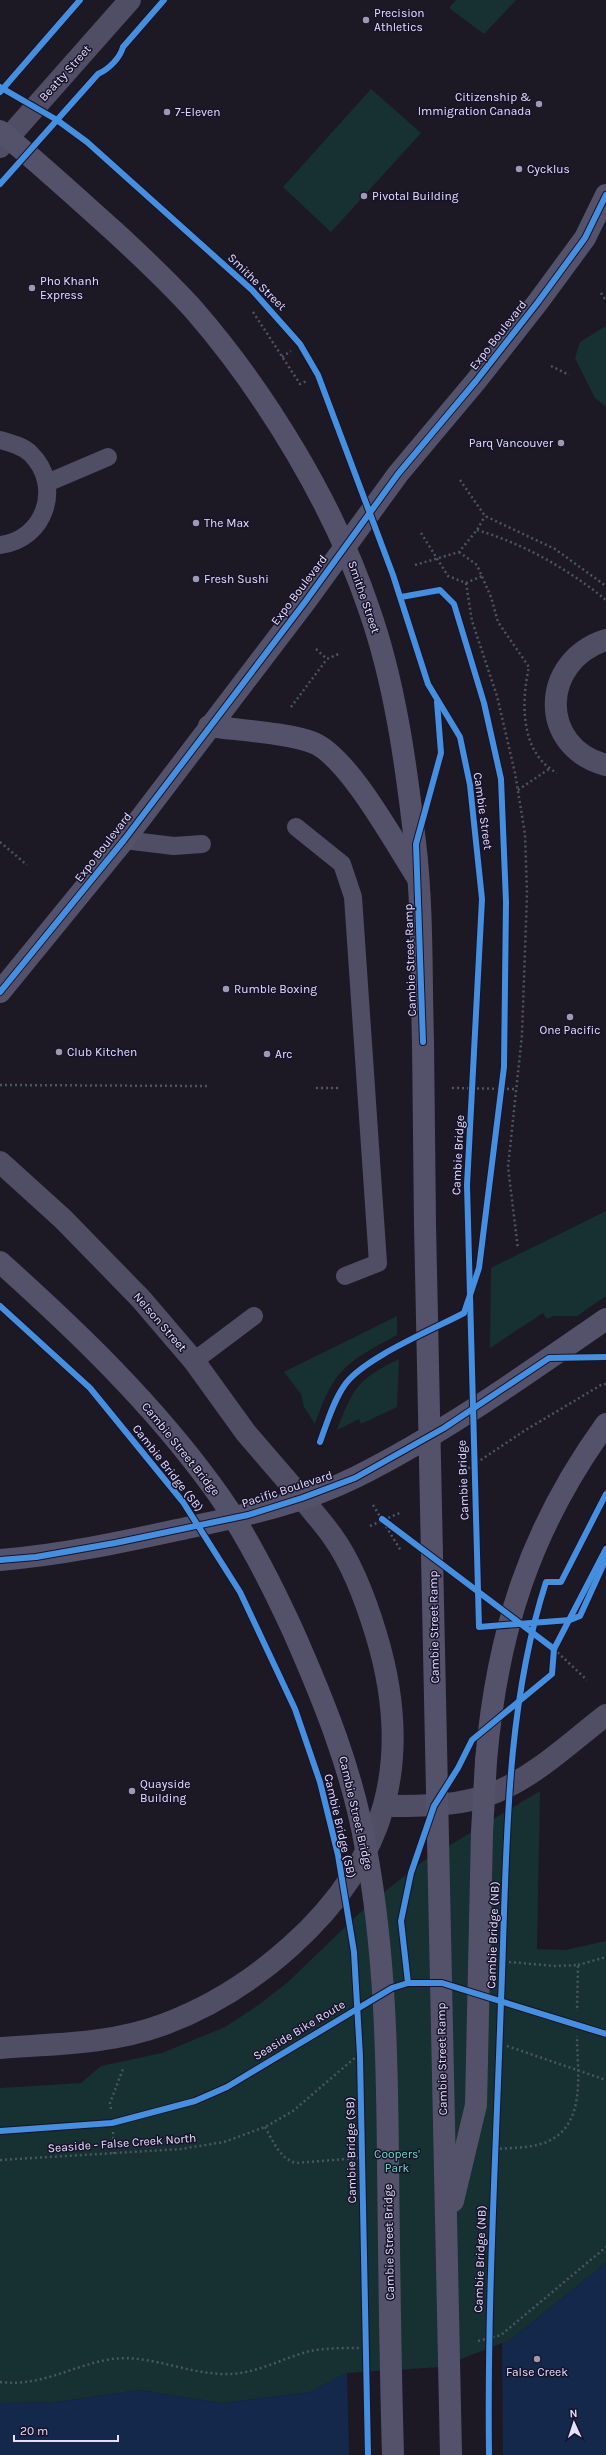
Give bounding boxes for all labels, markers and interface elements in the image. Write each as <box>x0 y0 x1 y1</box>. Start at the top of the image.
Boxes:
place label: Precision Athletics <box>374 6 425 34</box>
marker: Precision Athletics <box>361 15 371 25</box>
street label: Beatty Street <box>36 42 94 104</box>
place label: Citizenship & Immigration Canada <box>418 90 531 118</box>
marker: Citizenship & Immigration Canada <box>534 99 544 109</box>
place label: 7-Eleven <box>175 105 221 119</box>
marker: 7-Eleven <box>162 107 172 117</box>
place label: Cycklus <box>527 162 570 176</box>
marker: Cycklus <box>514 164 524 174</box>
place label: Pivotal Building <box>372 189 459 203</box>
marker: Pivotal Building <box>359 191 369 201</box>
street label: Smithe Street <box>225 251 289 314</box>
place label: Pho Khanh Express <box>40 274 99 302</box>
marker: Pho Khanh Express <box>27 283 37 293</box>
street label: Expo Boulevard <box>467 298 529 372</box>
place label: Parq Vancouver <box>469 436 554 450</box>
marker: Parq Vancouver <box>556 438 566 448</box>
place label: The Max <box>204 516 249 530</box>
marker: The Max <box>191 518 201 528</box>
street label: Expo Boulevard <box>268 552 330 628</box>
street label: Smithe Street <box>345 559 383 636</box>
place label: Fresh Sushi <box>204 572 269 586</box>
marker: Fresh Sushi <box>191 574 201 584</box>
street label: Cambie Street <box>471 771 495 851</box>
street label: Expo Boulevard <box>72 810 134 884</box>
street label: Cambie Street Ramp <box>401 903 419 1017</box>
place label: Rumble Boxing <box>234 982 317 996</box>
marker: Rumble Boxing <box>221 984 231 994</box>
marker: One Pacific <box>565 1012 575 1022</box>
place label: One Pacific <box>540 1023 600 1037</box>
place label: Club Kitchen <box>67 1045 137 1059</box>
marker: Club Kitchen <box>54 1047 64 1057</box>
place label: Arc <box>275 1047 292 1061</box>
marker: Arc <box>262 1049 272 1059</box>
street label: Cambie Bridge <box>449 1115 467 1195</box>
street label: Nelson Street <box>131 1290 190 1355</box>
street label: Cambie Street Bridge <box>139 1399 223 1499</box>
street label: Cambie Bridge (SB) <box>130 1422 206 1514</box>
street label: Cambie Bridge <box>455 1440 471 1520</box>
street label: Pacific Boulevard <box>240 1468 334 1510</box>
street label: Cambie Street Ramp <box>426 1570 442 1684</box>
street label: Cambie Street Bridge <box>336 1755 376 1871</box>
street label: Cambie Bridge (SB) <box>321 1773 359 1879</box>
place label: Quayside Building <box>140 1777 190 1805</box>
marker: Quayside Building <box>127 1786 137 1796</box>
street label: Cambie Bridge (NB) <box>484 1881 502 1989</box>
street label: Seaside Bike Route <box>251 1997 347 2063</box>
street label: Cambie Street Ramp <box>434 2002 450 2116</box>
street label: Cambie Bridge (SB) <box>343 2097 359 2203</box>
street label: Seaside - False Creek North <box>47 2131 197 2155</box>
park label: Coopers' Park <box>374 2147 420 2175</box>
street label: Cambie Street Bridge <box>381 2184 397 2300</box>
street label: Cambie Bridge (NB) <box>471 2205 489 2313</box>
marker: False Creek <box>532 2354 542 2364</box>
place label: False Creek <box>506 2365 568 2379</box>
north arrow <box>554 2403 594 2443</box>
text: N <box>569 2407 578 2420</box>
scale bar <box>14 2417 118 2443</box>
text: 20 m <box>20 2424 48 2438</box>

